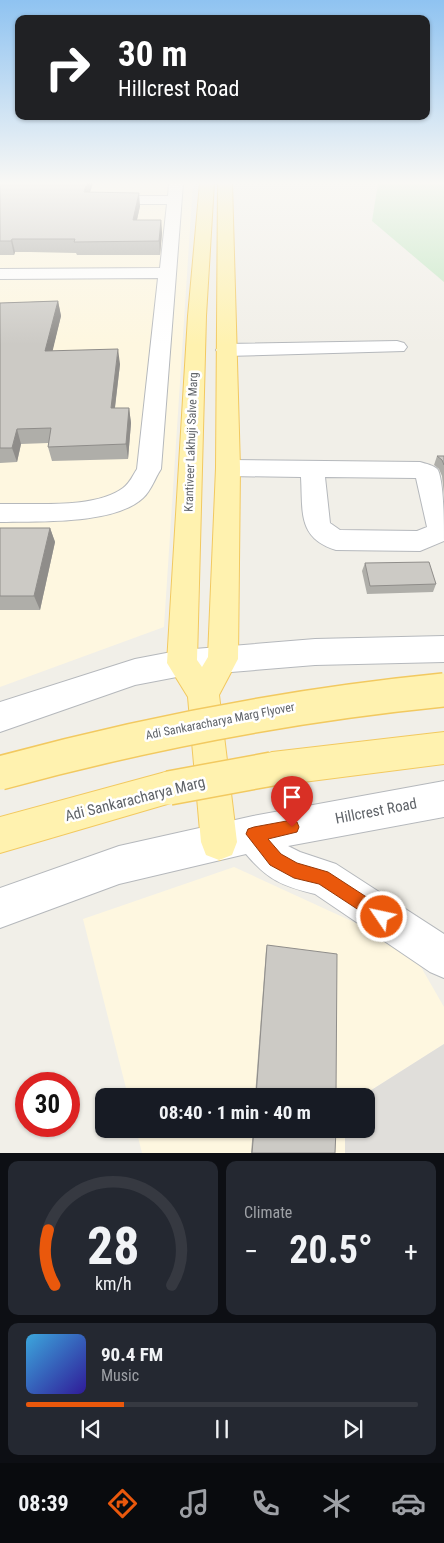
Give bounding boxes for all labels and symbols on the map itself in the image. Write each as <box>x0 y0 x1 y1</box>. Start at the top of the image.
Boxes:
street label: Krantiveer Lakhuji Salve Marg <box>182 372 200 512</box>
street label: Adi Sankaracharya Marg Flyover <box>144 700 296 742</box>
street label: Adi Sankaracharya Marg <box>63 773 207 825</box>
pin <box>271 776 313 827</box>
street label: Hillcrest Road <box>334 794 418 828</box>
position arrow <box>355 890 407 942</box>
speed limit sign: 30 <box>15 1072 80 1137</box>

